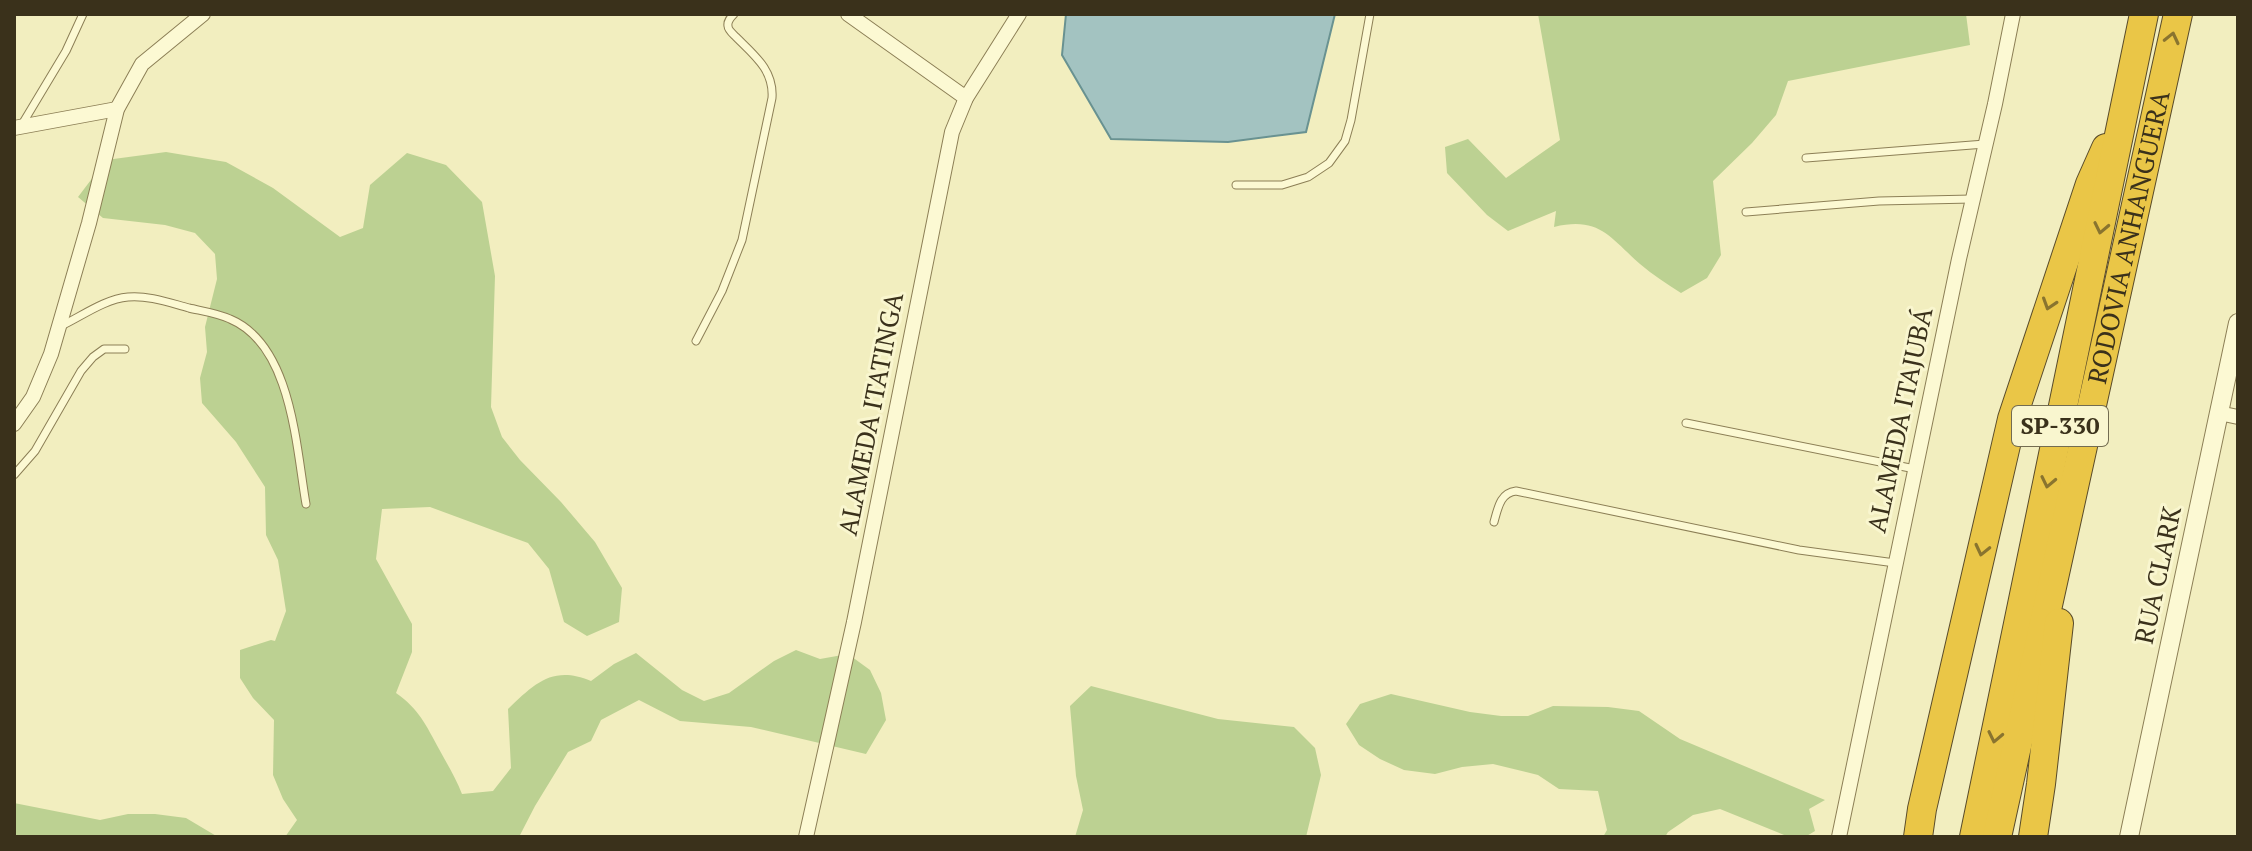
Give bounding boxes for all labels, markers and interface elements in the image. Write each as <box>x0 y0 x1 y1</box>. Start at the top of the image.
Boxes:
one-way arrow <box>2163 32 2180 45</box>
street label: RODOVIA ANHANGUERA <box>2079 87 2177 387</box>
one-way arrow <box>2093 220 2110 234</box>
street label: ALAMEDA ITATINGA <box>830 289 910 538</box>
one-way arrow <box>2042 296 2058 310</box>
street label: ALAMEDA ITAJUBÁ <box>1859 304 1940 535</box>
road number: SP-330 <box>2012 406 2108 446</box>
one-way arrow <box>2040 475 2057 489</box>
street label: RUA CLARK <box>2126 503 2188 647</box>
one-way arrow <box>1974 542 1991 556</box>
one-way arrow <box>1987 729 2004 743</box>

